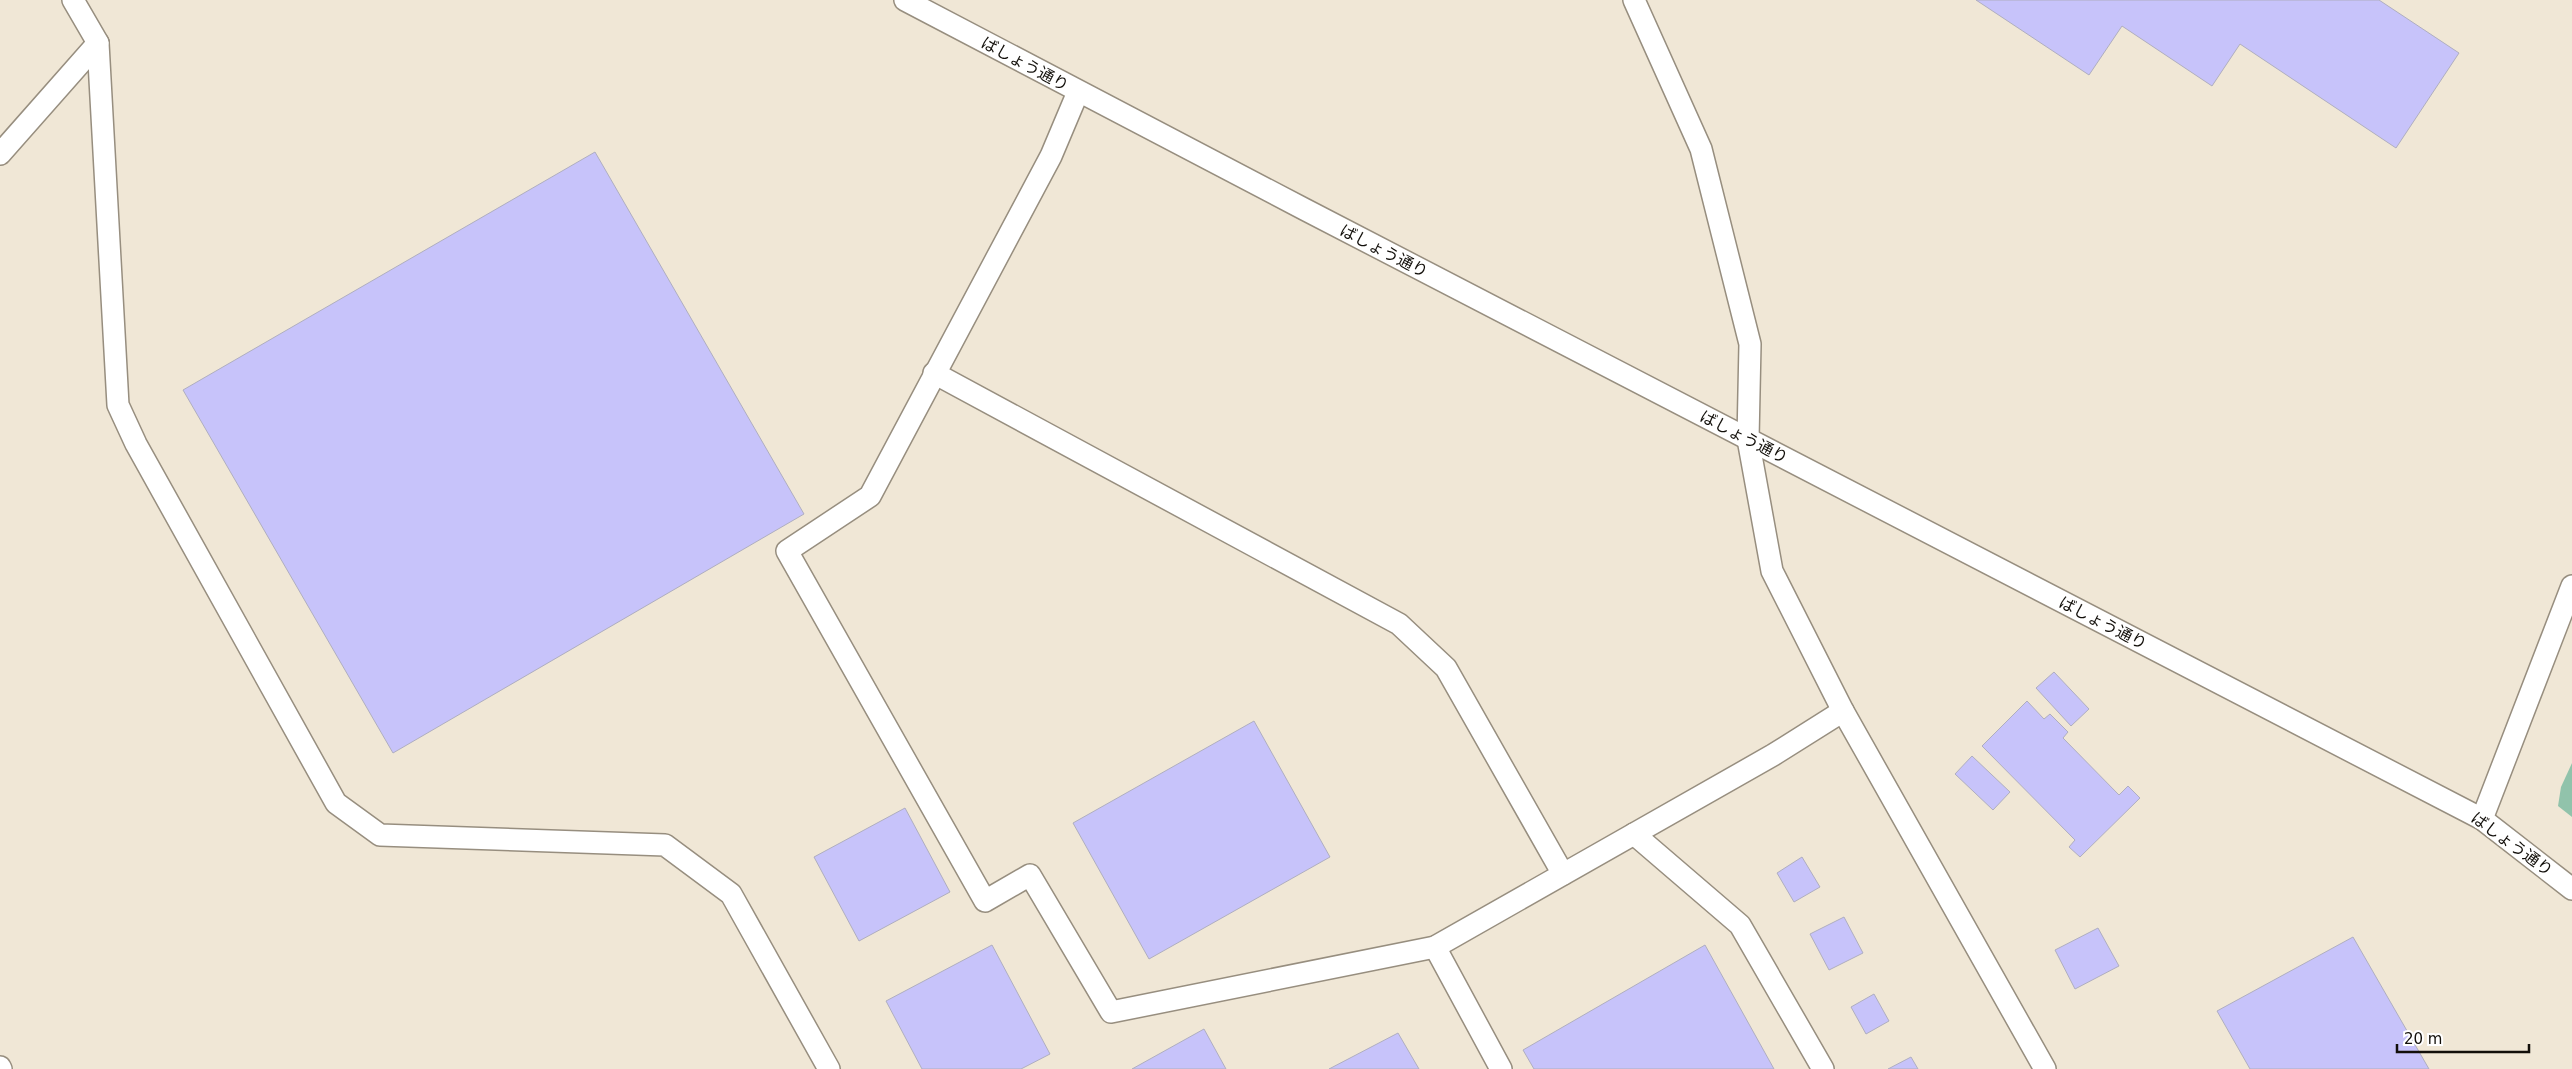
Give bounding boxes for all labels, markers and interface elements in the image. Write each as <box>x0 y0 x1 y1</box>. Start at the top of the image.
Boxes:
street label: ばしょう通り <box>978 33 1072 95</box>
street label: ばしょう通り <box>1337 221 1431 281</box>
street label: ばしょう通り <box>1697 407 1791 467</box>
street label: ばしょう通り <box>2056 593 2150 653</box>
street label: ばしょう通り <box>2468 808 2556 880</box>
scale bar <box>2397 1022 2530 1054</box>
text: 20 m <box>2404 1030 2442 1048</box>

